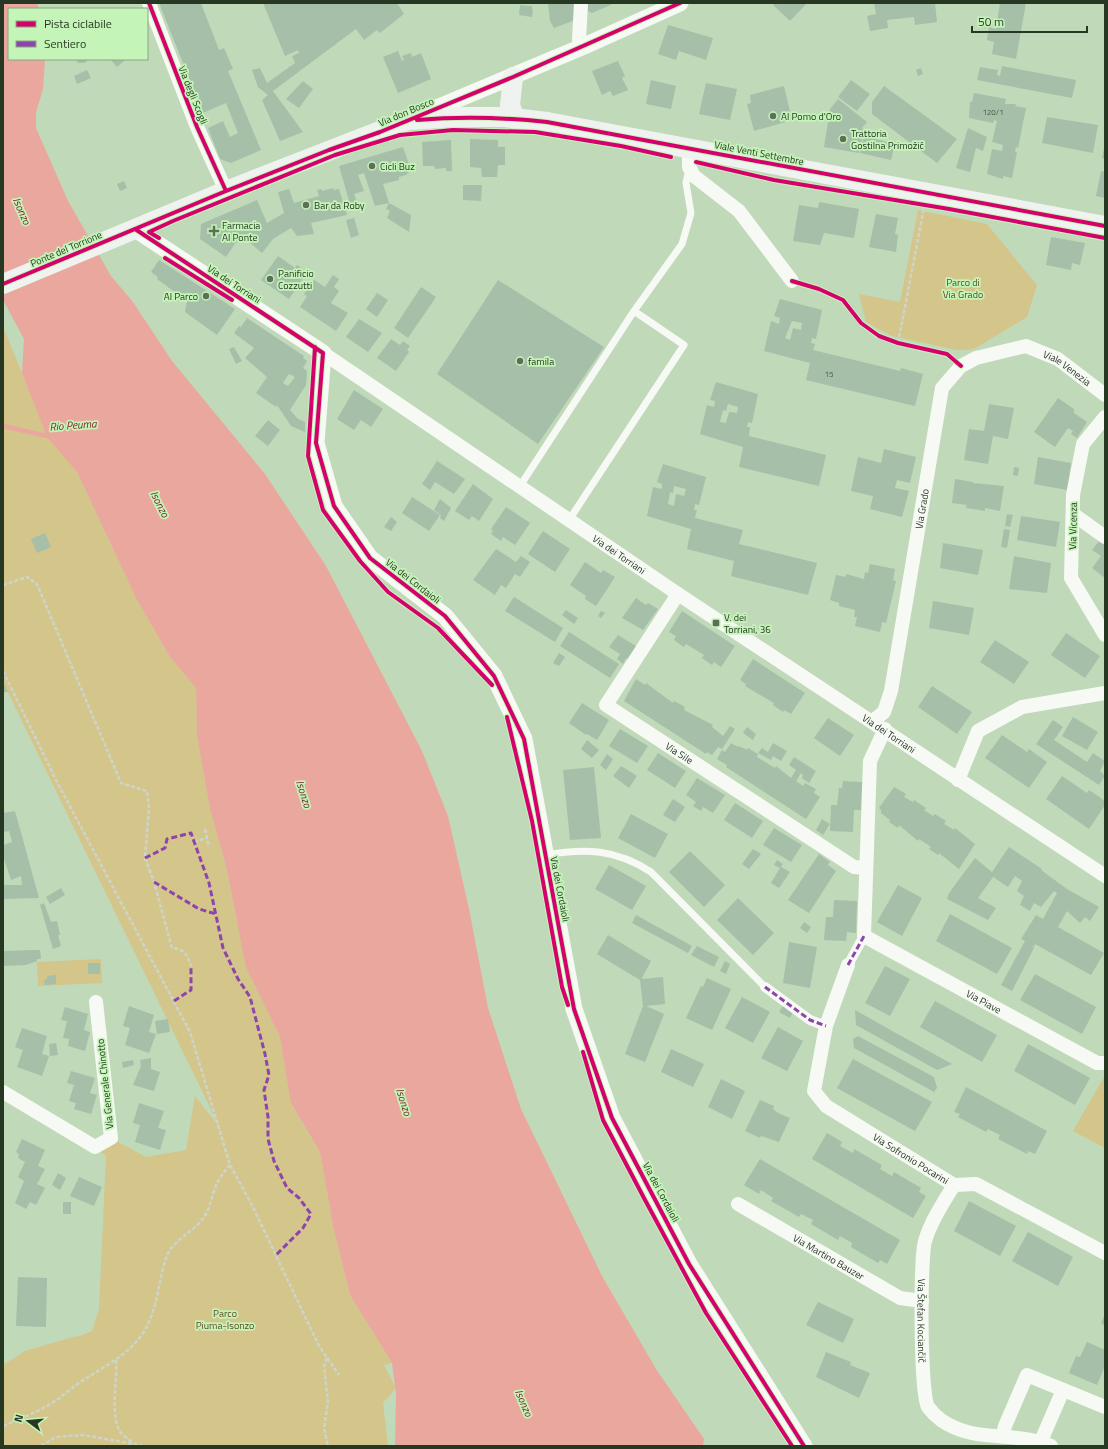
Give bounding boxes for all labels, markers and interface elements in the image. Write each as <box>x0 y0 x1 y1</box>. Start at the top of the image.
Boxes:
legend <box>8 8 148 60</box>
scale bar <box>972 8 1087 34</box>
text: 50 m <box>978 12 1004 31</box>
text: Pista ciclabile <box>44 14 112 33</box>
text: Sentiero <box>44 34 86 53</box>
street label: Via degli Scogli <box>174 63 212 127</box>
street label: Via don Bosco <box>376 94 436 130</box>
house number: 120/1 <box>982 106 1004 118</box>
place label: Al Pomo d'Oro <box>781 109 841 124</box>
marker: Al Pomo d'Oro <box>768 111 778 121</box>
place label: Trattoria Gostilna Primožič <box>851 126 924 153</box>
marker: Trattoria Gostilna Primožič <box>838 134 848 144</box>
street label: Viale Venti Settembre <box>713 137 805 169</box>
place label: Cicli Buz <box>380 159 415 174</box>
marker: Cicli Buz <box>367 161 377 171</box>
water label: Isonzo <box>9 195 35 228</box>
place label: Bar da Roby <box>314 198 365 213</box>
marker: Bar da Roby <box>301 200 311 210</box>
place label: Farmacia Al Ponte <box>222 218 260 245</box>
marker: Farmacia Al Ponte <box>209 226 219 236</box>
street label: Ponte del Torrione <box>28 227 104 271</box>
street label: Via dei Torriani <box>204 261 264 307</box>
place label: Panificio Cozzutti <box>278 266 314 293</box>
marker: Panificio Cozzutti <box>265 274 275 284</box>
park label: Parco di Via Grado <box>943 275 983 302</box>
place label: Al Parco <box>164 289 198 304</box>
marker: Al Parco <box>201 291 211 301</box>
street label: Viale Venezia <box>1041 346 1094 389</box>
place label: famila <box>528 354 554 369</box>
marker: famila <box>515 356 525 366</box>
house number: 15 <box>825 368 834 380</box>
water label: Rio Peuma <box>49 415 97 435</box>
water label: Isonzo <box>146 488 174 521</box>
street label: Via Grado <box>911 488 932 530</box>
street label: Via Vicenza <box>1065 502 1081 550</box>
street label: Via dei Torriani <box>590 531 649 578</box>
street label: Via dei Cordaioli <box>382 555 444 607</box>
place label: V. dei Torriani, 36 <box>724 610 771 637</box>
marker: V. dei Torriani, 36 <box>711 618 721 628</box>
street label: Via dei Torriani <box>859 710 919 757</box>
street label: Via Sile <box>663 738 696 768</box>
water label: Isonzo <box>292 778 316 810</box>
street label: Via dei Cordaioli <box>546 855 574 923</box>
street label: Via Piave <box>964 986 1004 1017</box>
street label: Via Generale Chinotto <box>93 1038 117 1130</box>
water label: Isonzo <box>392 1086 416 1118</box>
street label: Via Sofronio Pocarini <box>870 1129 952 1188</box>
street label: Via dei Cordaioli <box>639 1159 683 1225</box>
street label: Via Martino Bauzer <box>790 1230 868 1284</box>
street label: Via Štefan Kociančič <box>914 1278 930 1363</box>
park label: Parco Piuma-Isonzo <box>196 1306 254 1333</box>
water label: Isonzo <box>511 1387 537 1420</box>
north arrow <box>8 1401 48 1441</box>
text: N <box>10 1412 27 1424</box>

